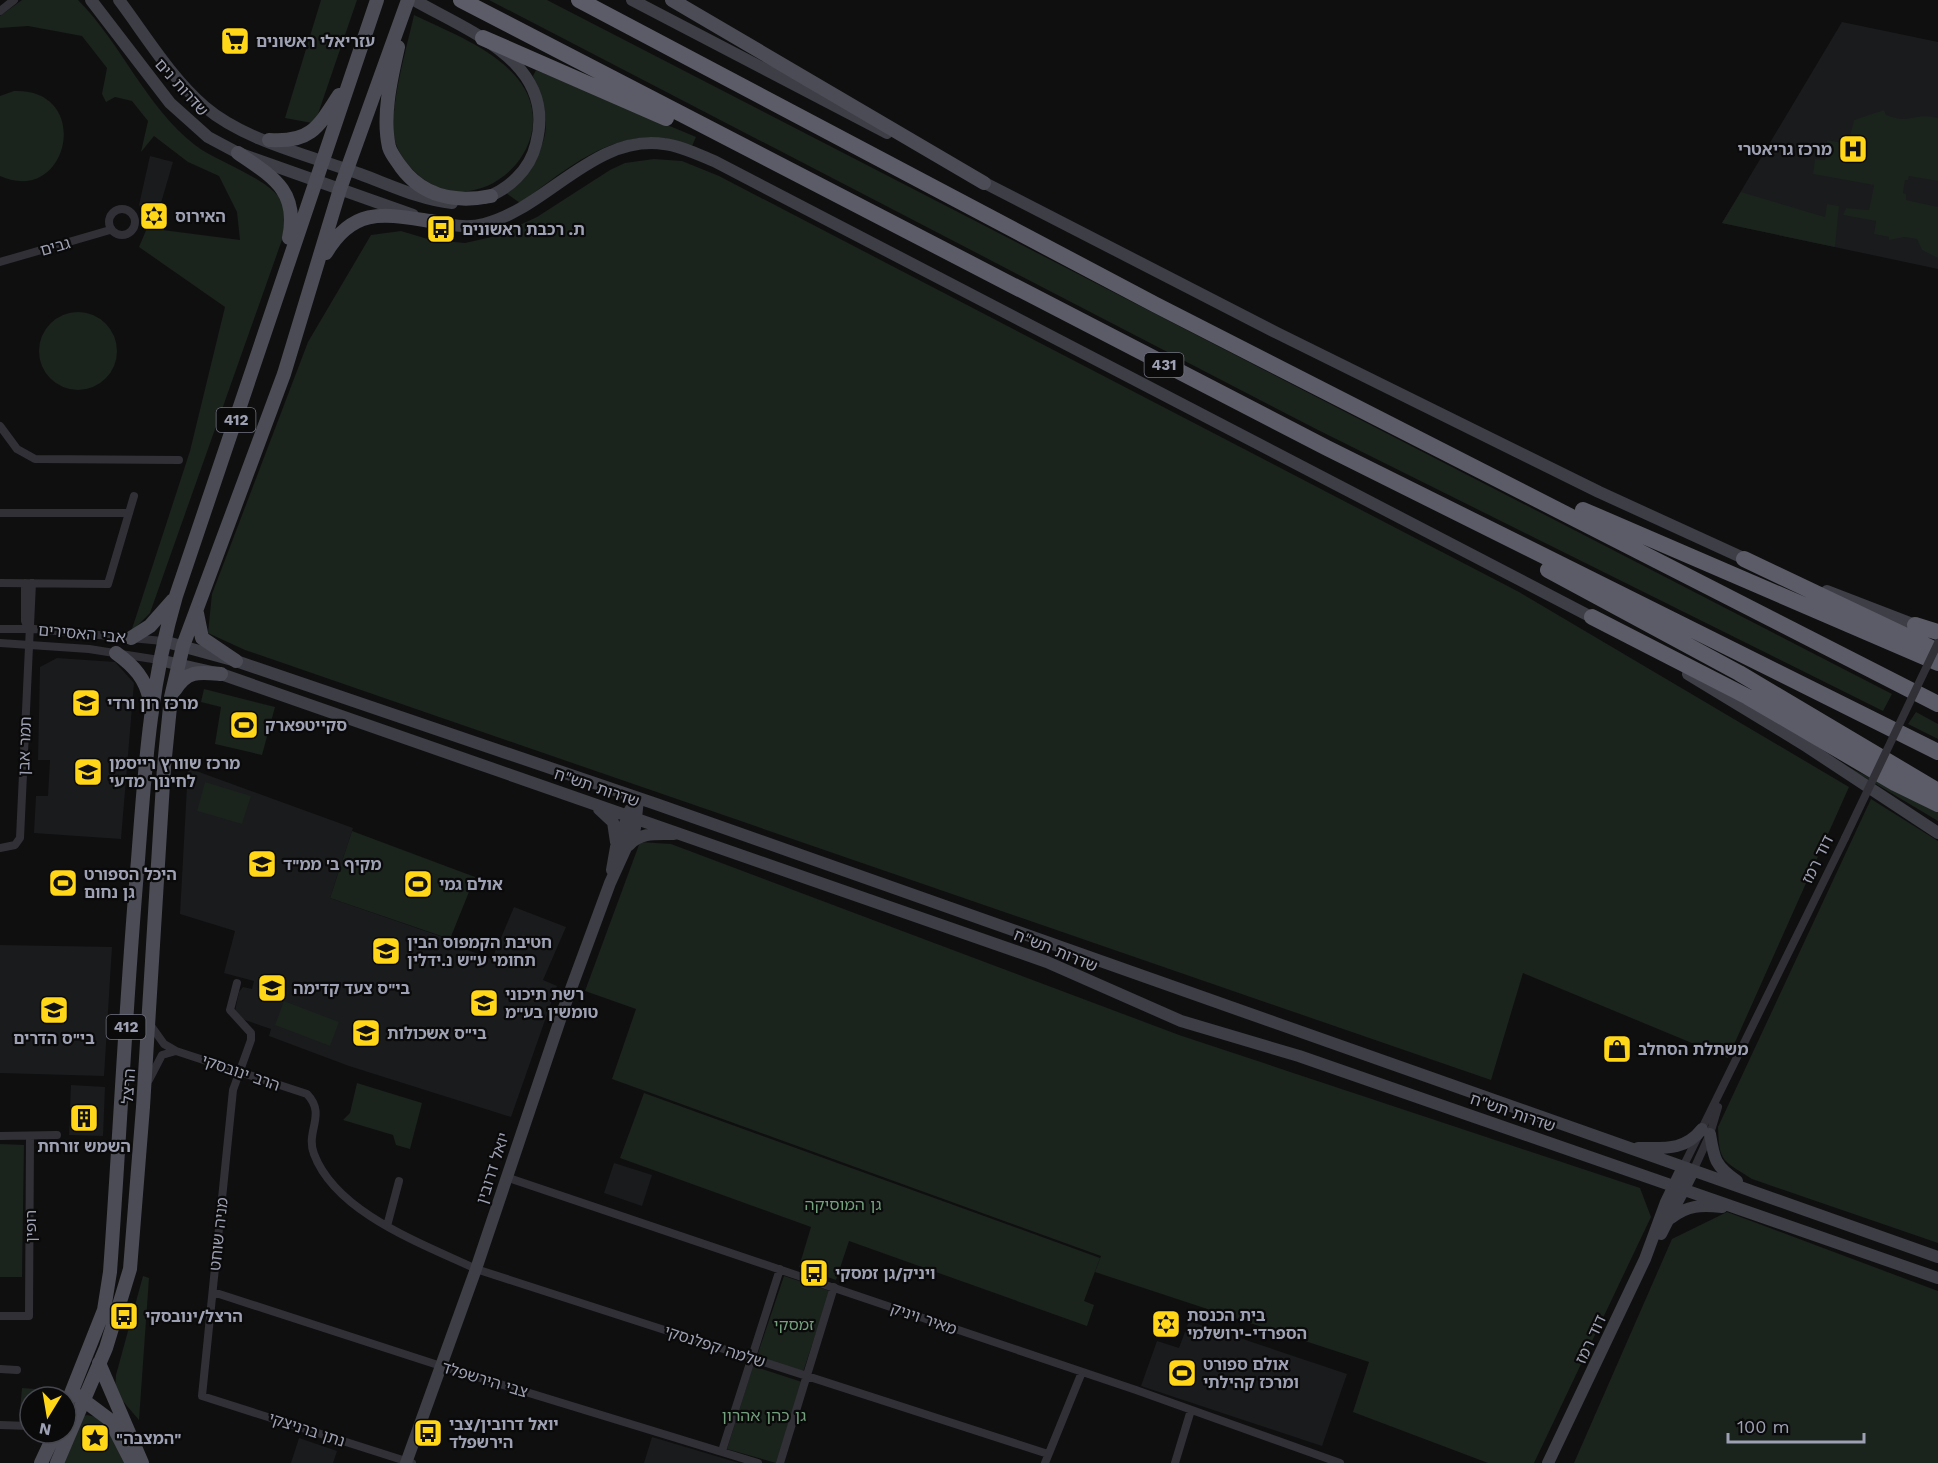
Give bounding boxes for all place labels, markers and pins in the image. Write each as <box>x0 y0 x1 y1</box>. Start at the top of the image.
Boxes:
supermarket icon: עזריאלי ראשונים <box>219 25 251 57</box>
place label: עזריאלי ראשונים <box>256 32 375 51</box>
hospital icon: מרכז גריאטרי <box>1837 133 1869 165</box>
place label: מרכז גריאטרי <box>1737 140 1832 159</box>
synagogue icon: האירוס <box>138 200 170 232</box>
place label: האירוס <box>175 207 226 226</box>
bus stop icon: ת. רכבת ראשונים <box>425 213 457 245</box>
place label: ת. רכבת ראשונים <box>462 220 585 239</box>
school or university icon: מרכז רון ורדי <box>70 687 102 719</box>
place label: מרכז רון ורדי <box>107 694 198 713</box>
sports icon: סקייטפארק <box>228 709 260 741</box>
place label: סקייטפארק <box>265 716 347 735</box>
place label: מרכז שוורץ רייסמן לחינוך מדעי <box>109 754 240 791</box>
school or university icon: מרכז שוורץ רייסמן לחינוך מדעי <box>72 756 104 788</box>
school or university icon: מקיף ב' ממ"ד <box>246 848 278 880</box>
place label: מקיף ב' ממ"ד <box>283 855 382 874</box>
place label: היכל הספורט גן נחום <box>84 865 177 902</box>
sports icon: היכל הספורט גן נחום <box>47 867 79 899</box>
sports icon: אולם גמי <box>402 868 434 900</box>
place label: אולם גמי <box>439 875 503 894</box>
place label: חטיבת הקמפוס הבין תחומי ע"ש נ.ידלין <box>407 933 552 970</box>
school or university icon: חטיבת הקמפוס הבין תחומי ע"ש נ.ידלין <box>370 935 402 967</box>
school or university icon: בי"ס צעד קדימה <box>256 972 288 1004</box>
place label: בי"ס צעד קדימה <box>293 979 411 998</box>
place label: רשת תיכוני טומשין בע"מ <box>505 985 598 1022</box>
school or university icon: רשת תיכוני טומשין בע"מ <box>468 987 500 1019</box>
school or university icon: בי"ס הדרים <box>38 994 70 1026</box>
school or university icon: בי"ס אשכולות <box>350 1017 382 1049</box>
place label: בי"ס אשכולות <box>387 1024 487 1043</box>
place label: בי"ס הדרים <box>13 1029 95 1048</box>
shop icon: משתלת הסחלב <box>1601 1033 1633 1065</box>
place label: משתלת הסחלב <box>1638 1040 1748 1059</box>
building icon: השמש זורחת <box>68 1102 100 1134</box>
place label: השמש זורחת <box>37 1137 131 1156</box>
bus stop icon: ויניק/גן זמסקי <box>798 1257 830 1289</box>
place label: ויניק/גן זמסקי <box>835 1264 935 1283</box>
bus stop icon: הרצל/ינובסקי <box>108 1300 140 1332</box>
place label: בית הכנסת הספרדי-ירושלמי <box>1187 1306 1307 1343</box>
place label: הרצל/ינובסקי <box>145 1307 243 1326</box>
synagogue icon: בית הכנסת הספרדי-ירושלמי <box>1150 1308 1182 1340</box>
place label: אולם ספורט ומרכז קהילתי <box>1203 1355 1299 1392</box>
sports icon: אולם ספורט ומרכז קהילתי <box>1166 1357 1198 1389</box>
place label: יואל דרובין/צבי הירשפלד <box>449 1415 559 1452</box>
bus stop icon: יואל דרובין/צבי הירשפלד <box>412 1417 444 1449</box>
place icon: "המצבה" <box>79 1422 111 1454</box>
place label: "המצבה" <box>116 1429 181 1448</box>

